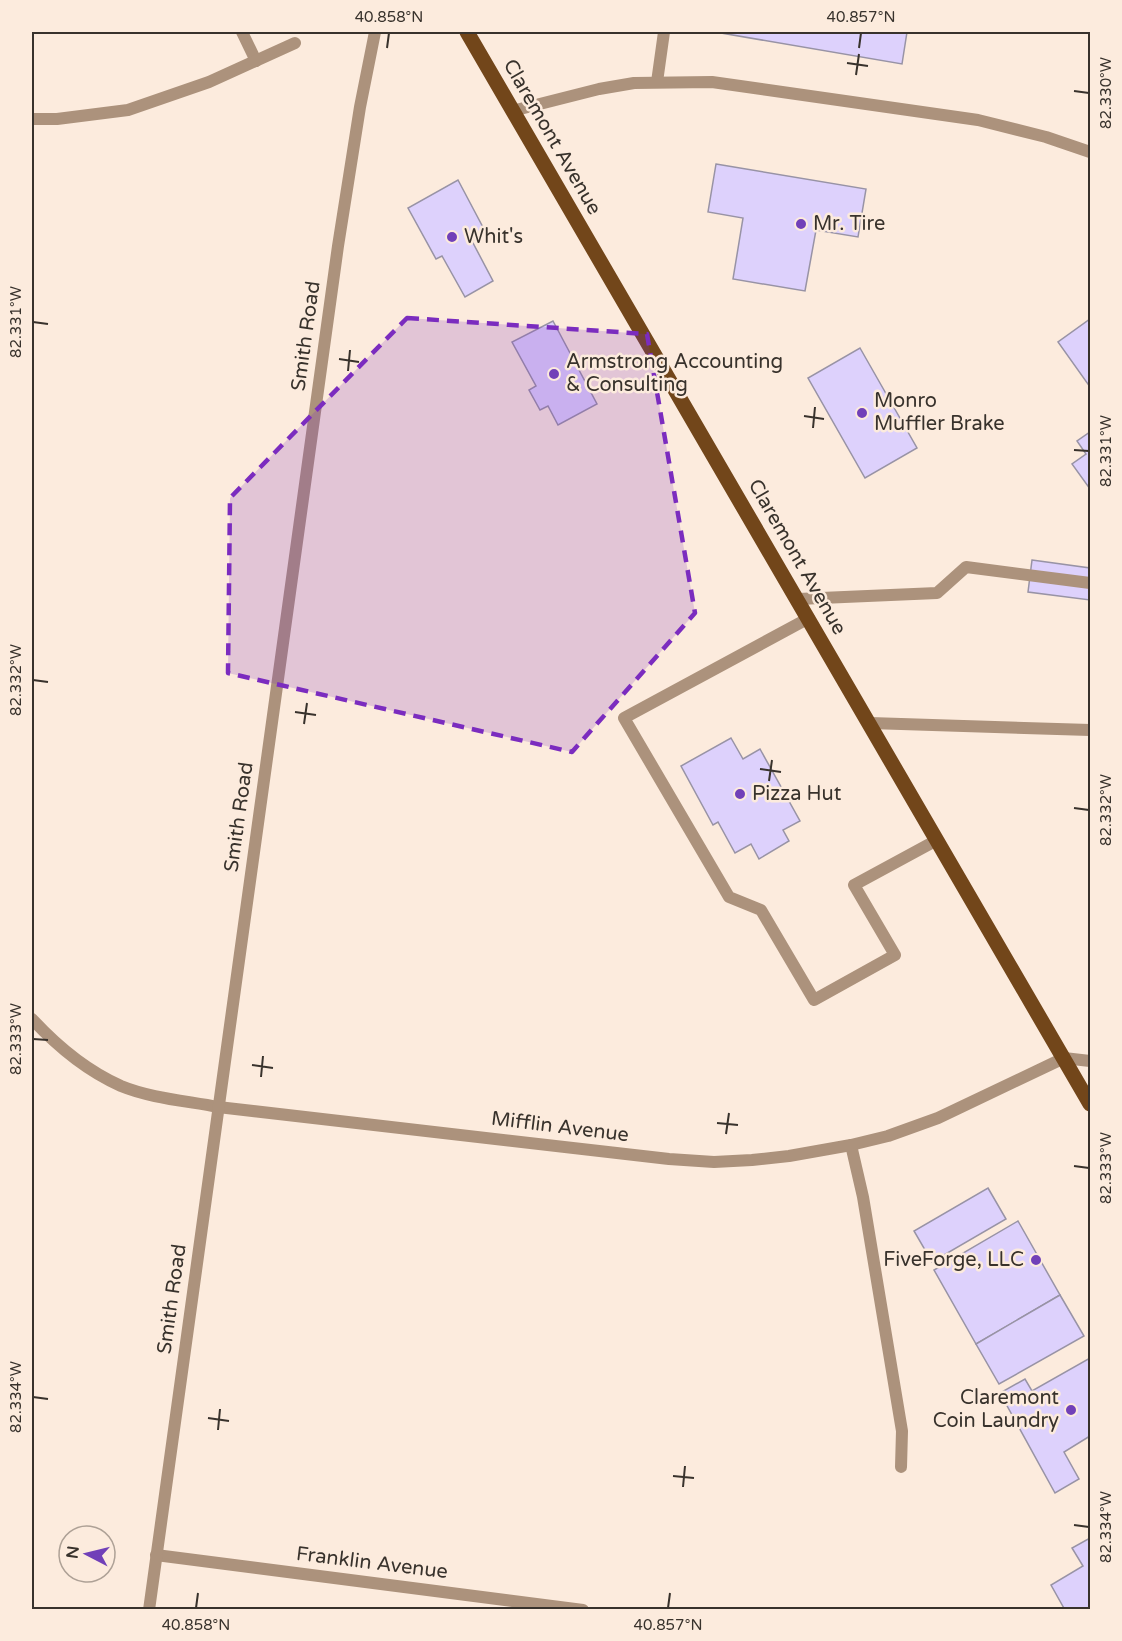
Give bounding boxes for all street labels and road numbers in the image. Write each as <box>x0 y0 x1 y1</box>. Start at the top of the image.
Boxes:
street label: Claremont Avenue <box>498 55 606 219</box>
street label: Smith Road <box>286 279 326 393</box>
street label: Claremont Avenue <box>743 475 851 639</box>
street label: Smith Road <box>219 760 259 874</box>
street label: Mifflin Avenue <box>490 1107 630 1147</box>
street label: Smith Road <box>152 1242 192 1356</box>
street label: Franklin Avenue <box>295 1542 449 1584</box>

